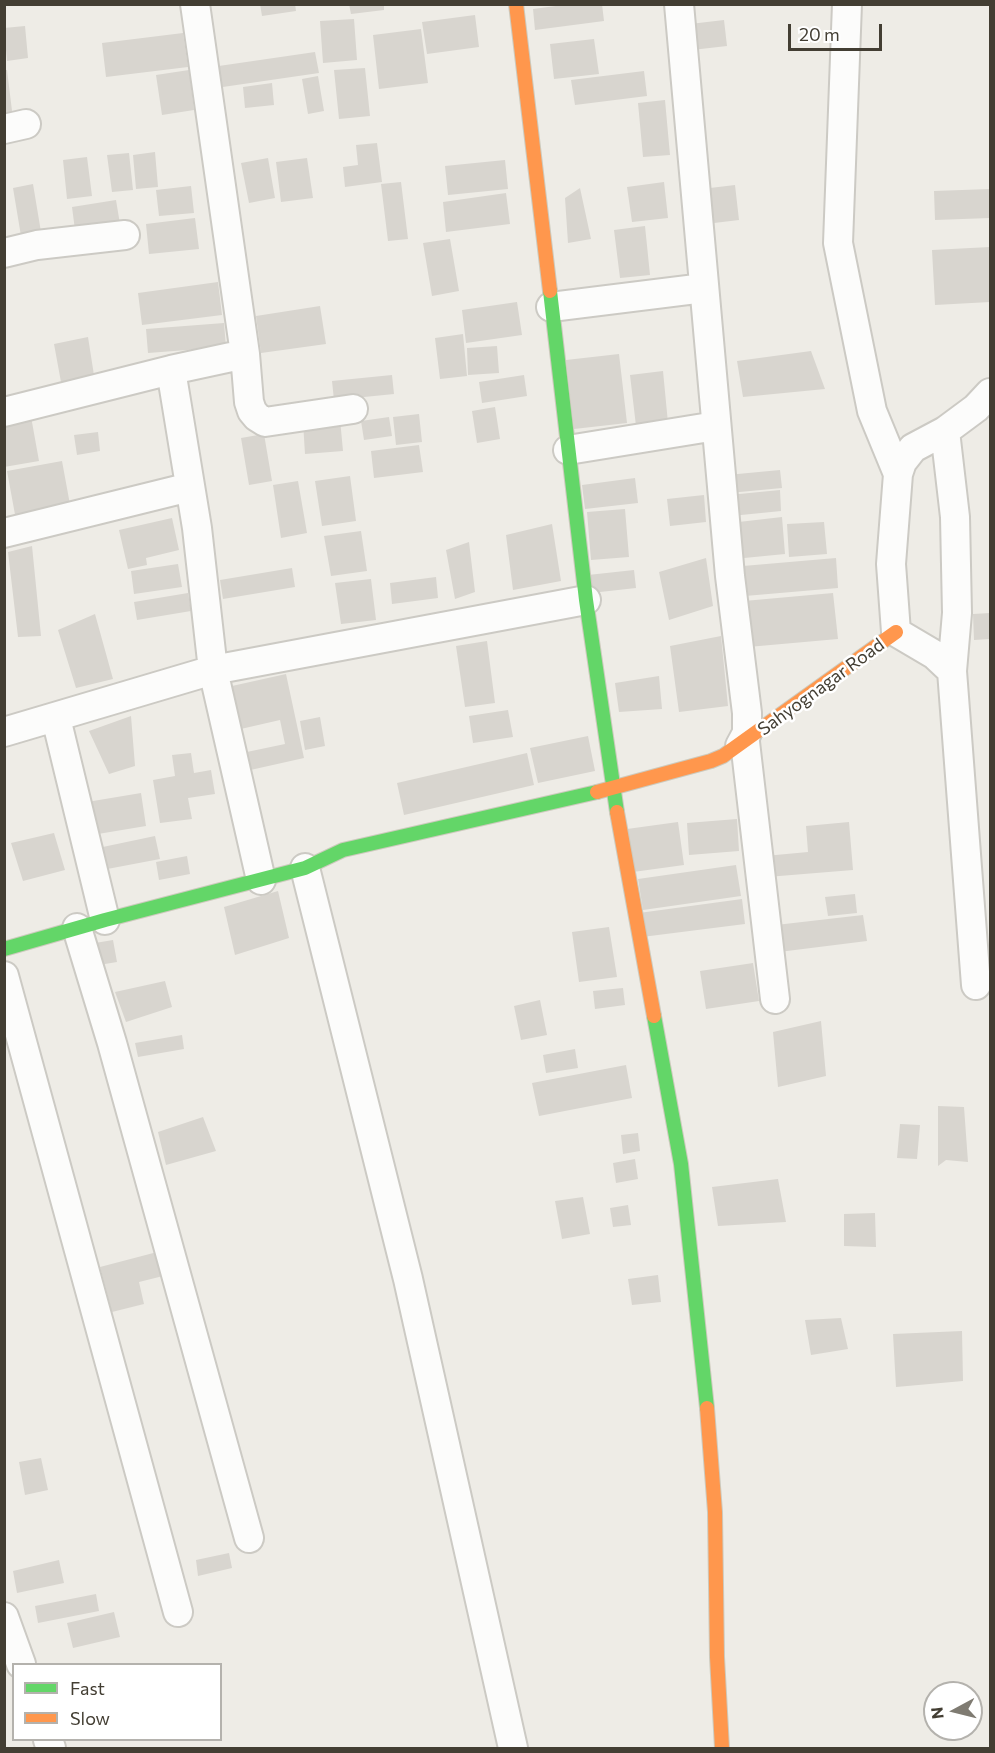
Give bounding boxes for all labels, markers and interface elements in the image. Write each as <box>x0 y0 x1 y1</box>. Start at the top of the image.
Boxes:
scale bar <box>791 12 886 50</box>
text: 20 m <box>799 23 840 45</box>
street label: Sahyognagar Road <box>754 634 888 740</box>
legend <box>12 1663 222 1741</box>
text: Fast <box>70 1677 105 1699</box>
north arrow <box>923 1681 983 1741</box>
text: N <box>926 1706 947 1720</box>
text: Slow <box>70 1707 110 1729</box>

